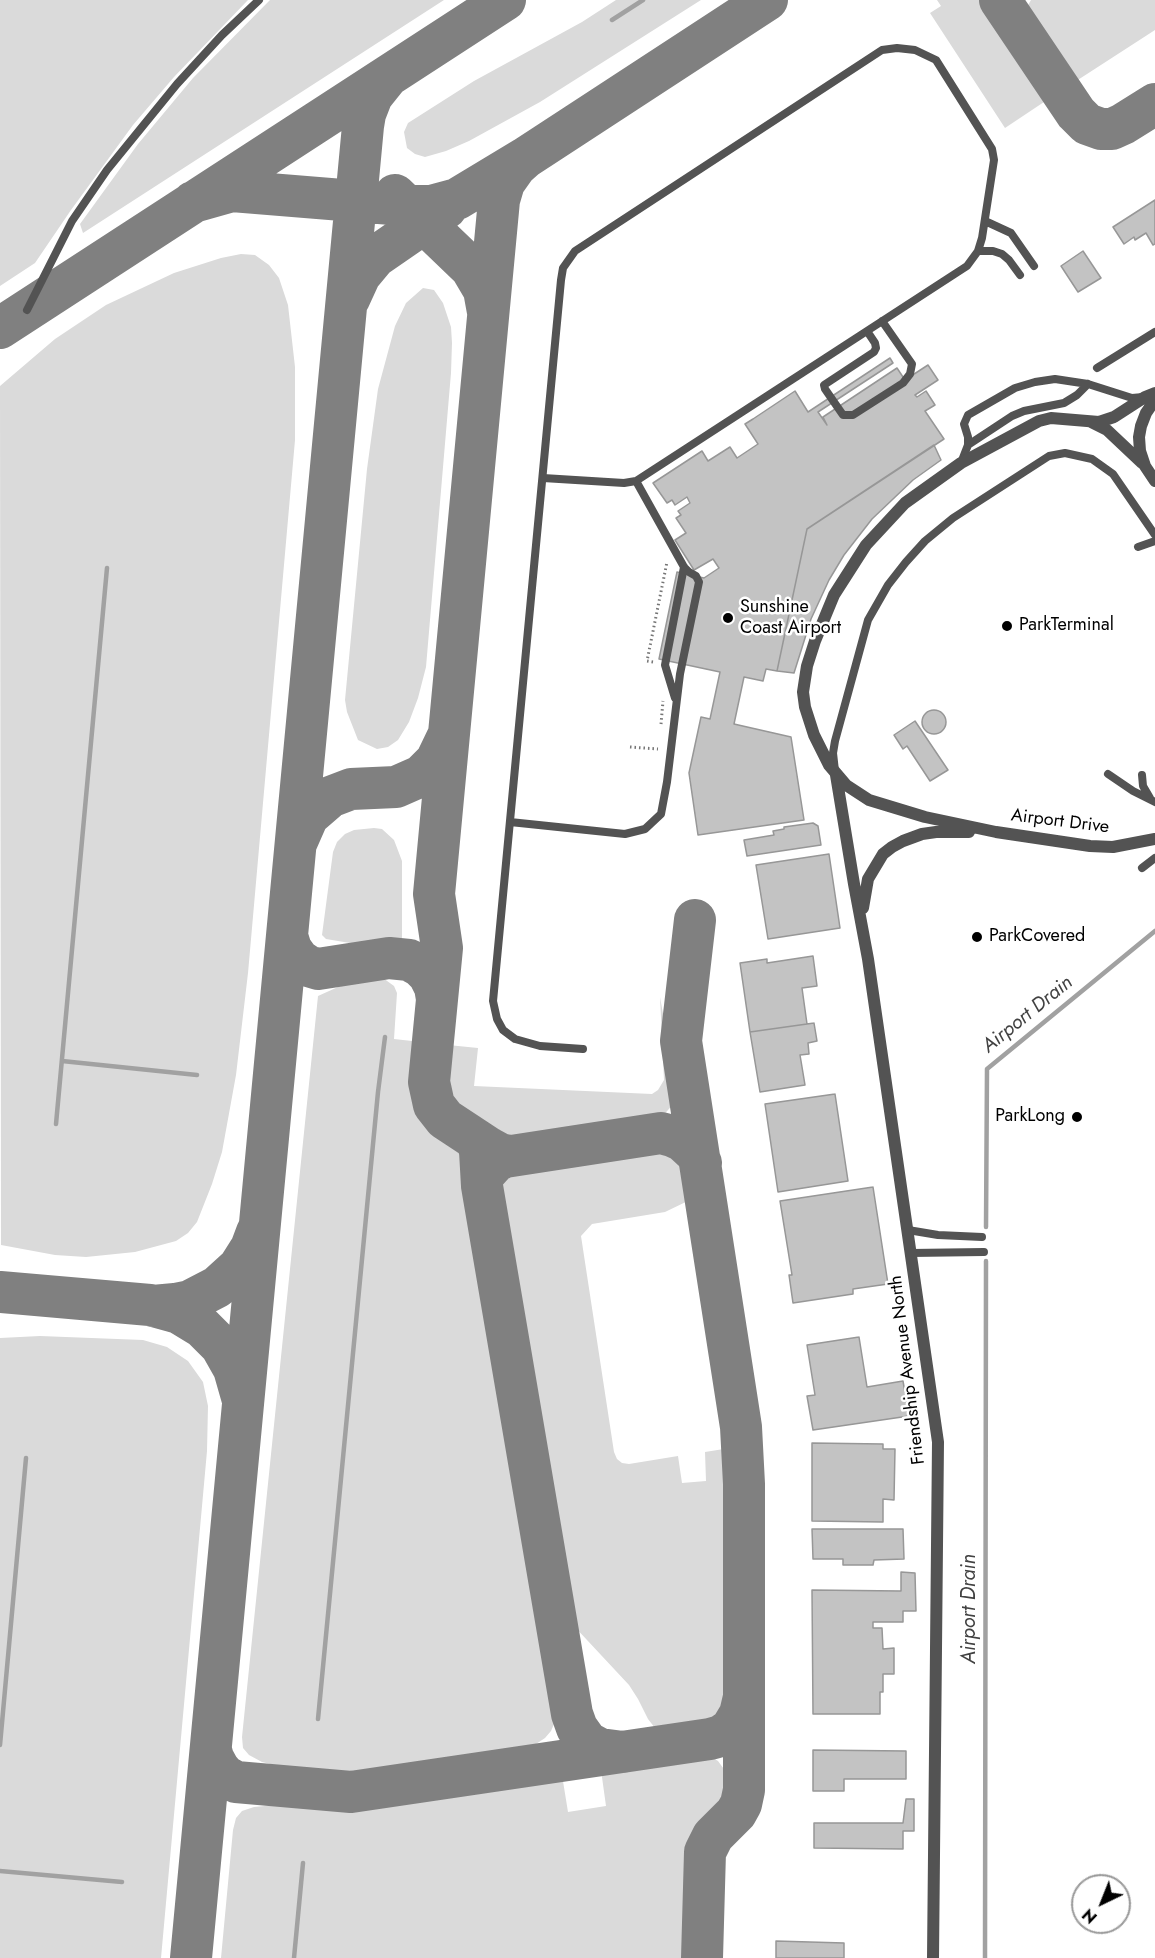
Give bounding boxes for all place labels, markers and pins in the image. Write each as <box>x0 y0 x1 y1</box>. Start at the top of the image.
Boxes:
place label: Sunshine Coast Airport <box>740 597 841 640</box>
marker: Sunshine Coast Airport <box>721 611 735 625</box>
place label: ParkTerminal <box>1019 615 1114 637</box>
marker: ParkTerminal <box>1000 619 1014 633</box>
place label: ParkCovered <box>989 926 1085 948</box>
marker: ParkCovered <box>970 930 984 944</box>
place label: ParkLong <box>995 1106 1065 1128</box>
marker: ParkLong <box>1070 1110 1084 1124</box>

